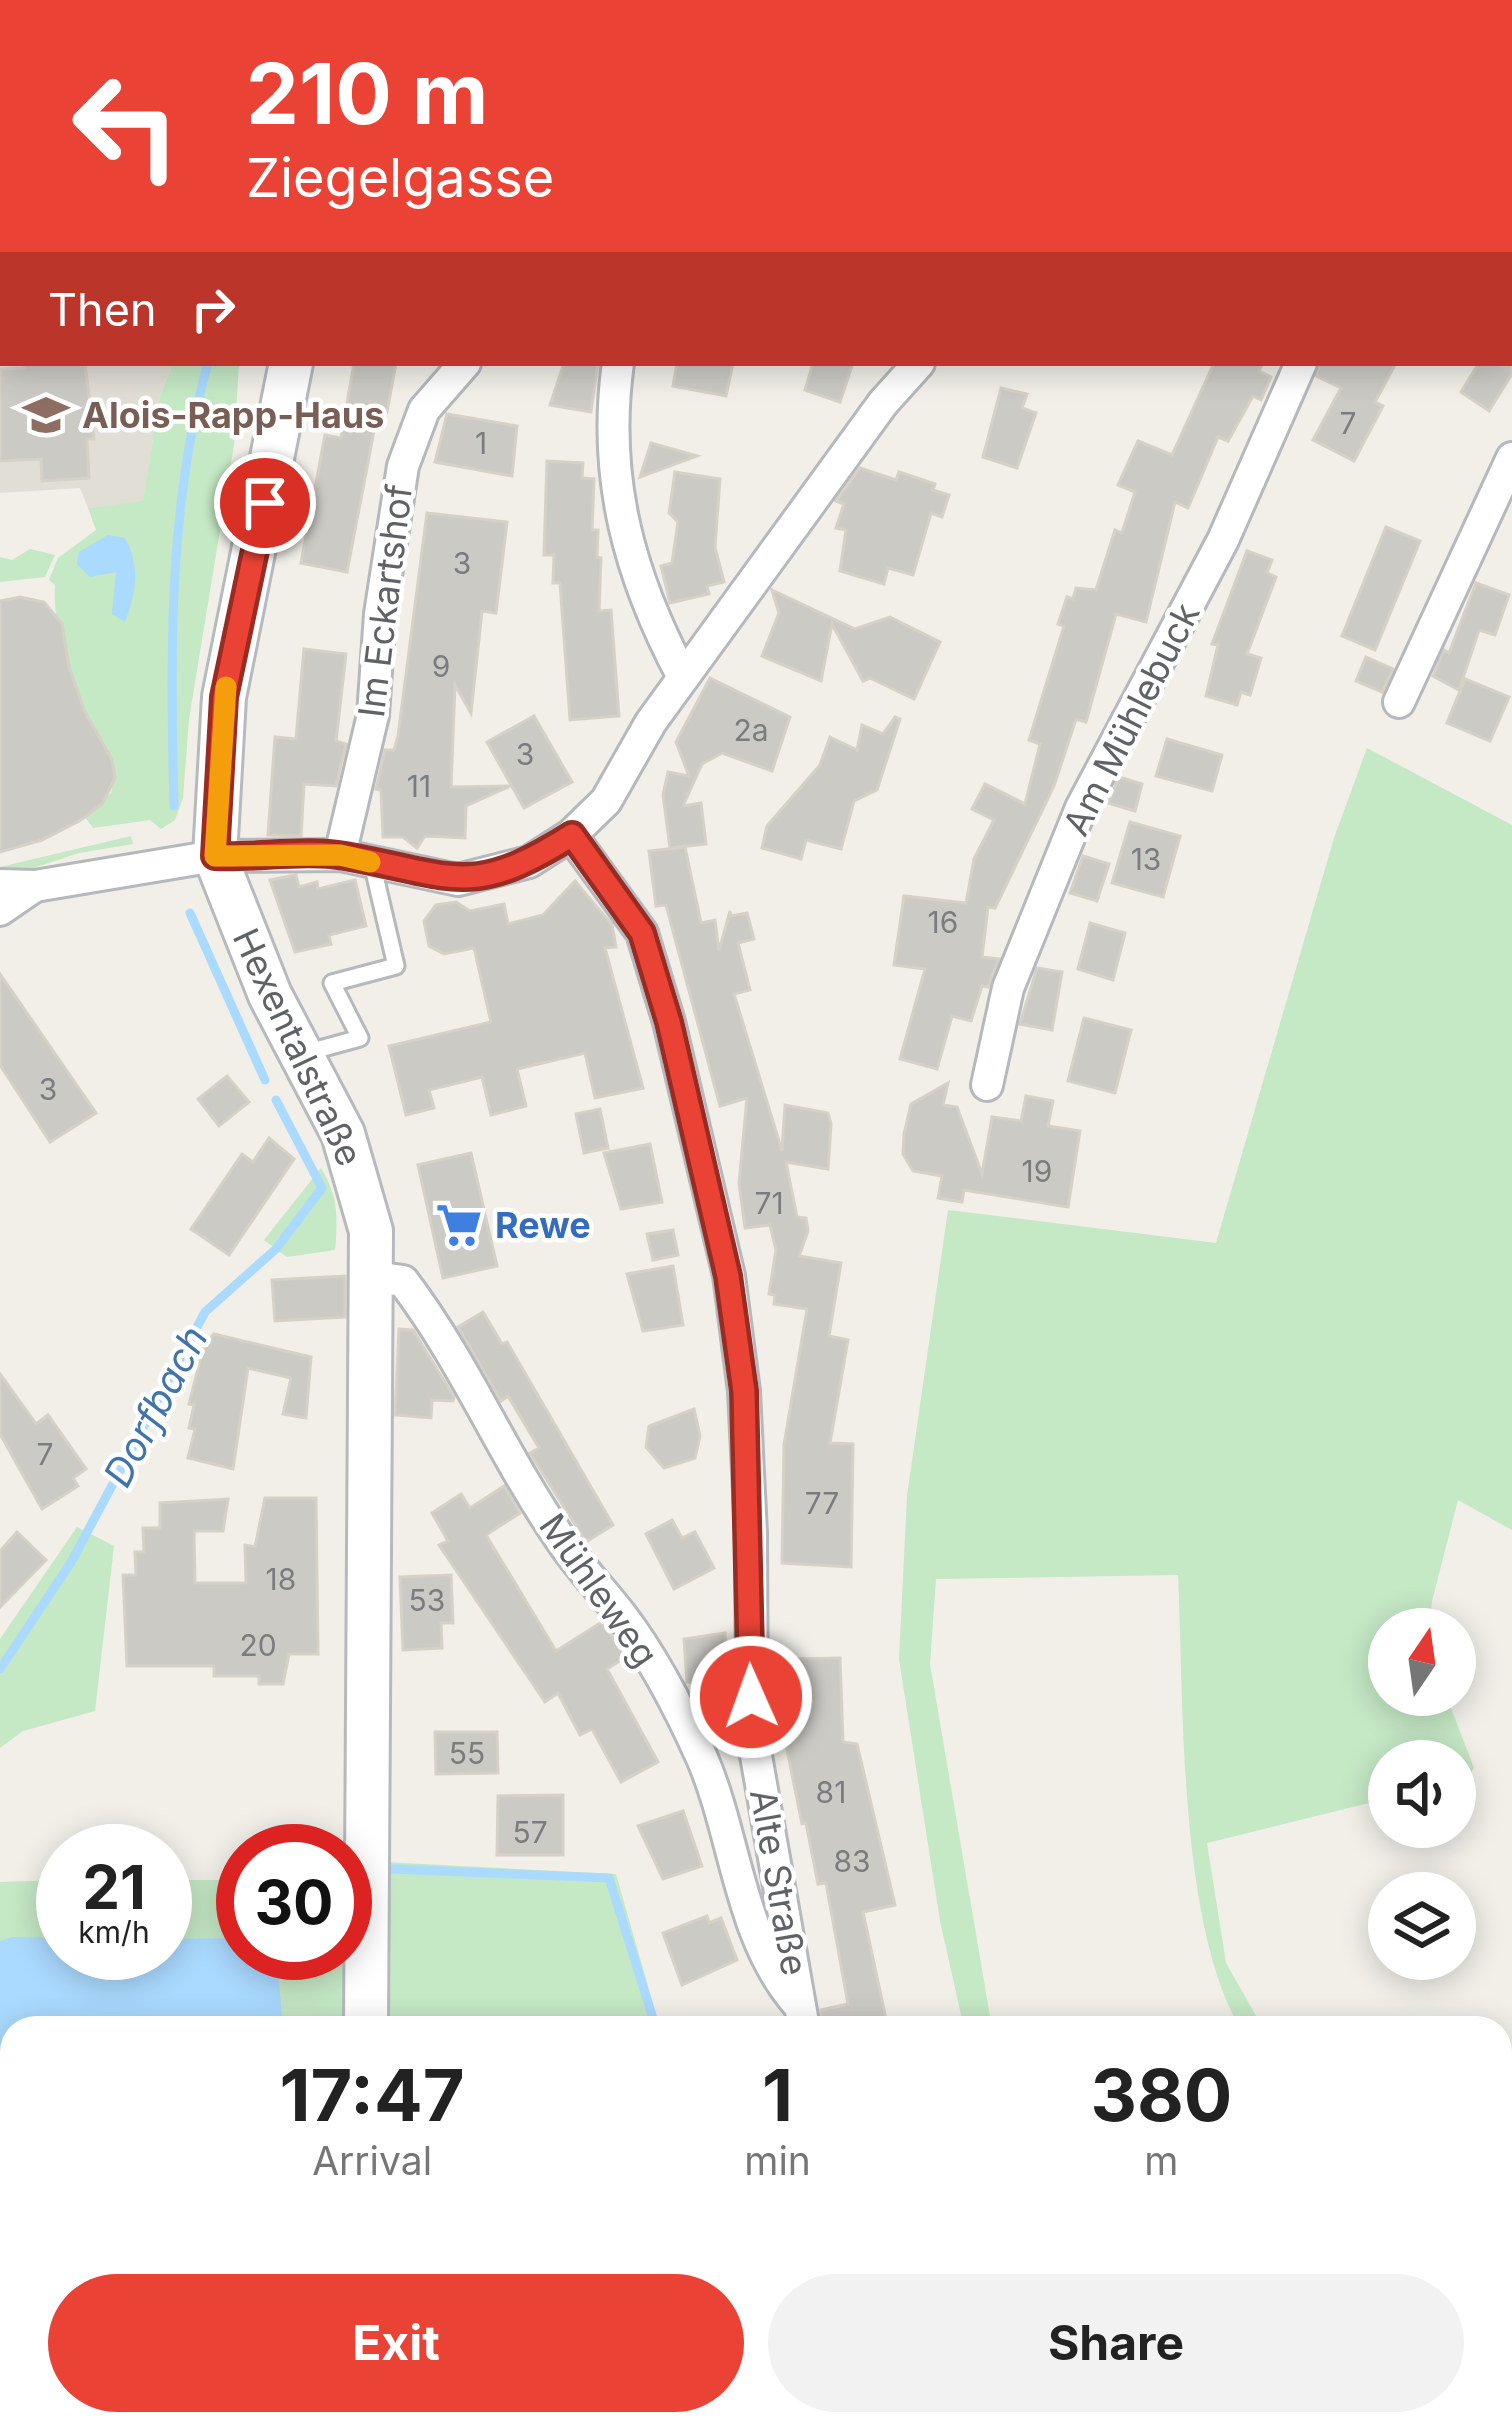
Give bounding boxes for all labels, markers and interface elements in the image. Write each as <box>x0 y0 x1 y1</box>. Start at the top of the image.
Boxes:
text: 210 m <box>246 43 488 144</box>
icon: left <box>48 48 204 204</box>
text: Ziegelgasse <box>246 145 554 210</box>
icon: right <box>180 276 246 342</box>
text: Then <box>48 282 156 337</box>
school or university icon: Alois-Rapp-Haus <box>21 390 71 440</box>
place label: Alois-Rapp-Haus <box>82 393 384 437</box>
house number: 7 <box>1340 405 1356 441</box>
house number: 1 <box>475 425 487 461</box>
pin <box>214 452 316 554</box>
icon: arrive <box>232 470 298 536</box>
street label: Im Eckartshof <box>349 482 421 720</box>
house number: 3 <box>453 545 471 581</box>
street label: Am Mühlebuck <box>1054 595 1209 843</box>
house number: 9 <box>432 648 450 684</box>
house number: 2a <box>733 712 769 748</box>
house number: 3 <box>516 736 534 772</box>
house number: 11 <box>407 768 431 804</box>
house number: 13 <box>1131 841 1161 877</box>
house number: 16 <box>928 904 958 940</box>
street label: Hexentalstraße <box>224 921 372 1173</box>
house number: 3 <box>39 1071 57 1107</box>
house number: 19 <box>1022 1153 1052 1189</box>
house number: 71 <box>754 1185 784 1221</box>
supermarket icon: Rewe <box>434 1200 484 1250</box>
place label: Rewe <box>495 1203 591 1247</box>
water label: Dorfbach <box>93 1318 217 1494</box>
house number: 7 <box>37 1436 53 1472</box>
house number: 77 <box>805 1485 839 1521</box>
street label: Mühleweg <box>530 1505 668 1675</box>
house number: 18 <box>266 1561 296 1597</box>
house number: 53 <box>409 1582 445 1618</box>
north arrow <box>1368 1608 1476 1716</box>
map controls <box>1368 1608 1476 1980</box>
house number: 20 <box>239 1627 277 1663</box>
position arrow <box>688 1634 814 1760</box>
house number: 55 <box>449 1735 485 1771</box>
button: sound <box>1368 1740 1476 1848</box>
house number: 81 <box>816 1774 846 1810</box>
street label: Alte Straße <box>741 1785 817 1979</box>
house number: 57 <box>512 1814 548 1850</box>
speed limit sign: 30 <box>216 1824 372 1980</box>
house number: 83 <box>833 1843 871 1879</box>
text: 21 <box>82 1851 146 1923</box>
button: layers <box>1368 1872 1476 1980</box>
text: km/h <box>78 1914 150 1950</box>
text: 17:47 <box>280 2051 465 2138</box>
text: 1 <box>762 2051 793 2138</box>
text: 380 <box>1091 2051 1232 2138</box>
text: Arrival <box>312 2137 432 2184</box>
text: min <box>744 2137 811 2184</box>
text: m <box>1144 2137 1179 2184</box>
button: Exit <box>48 2274 744 2412</box>
button: Share <box>768 2274 1464 2412</box>

